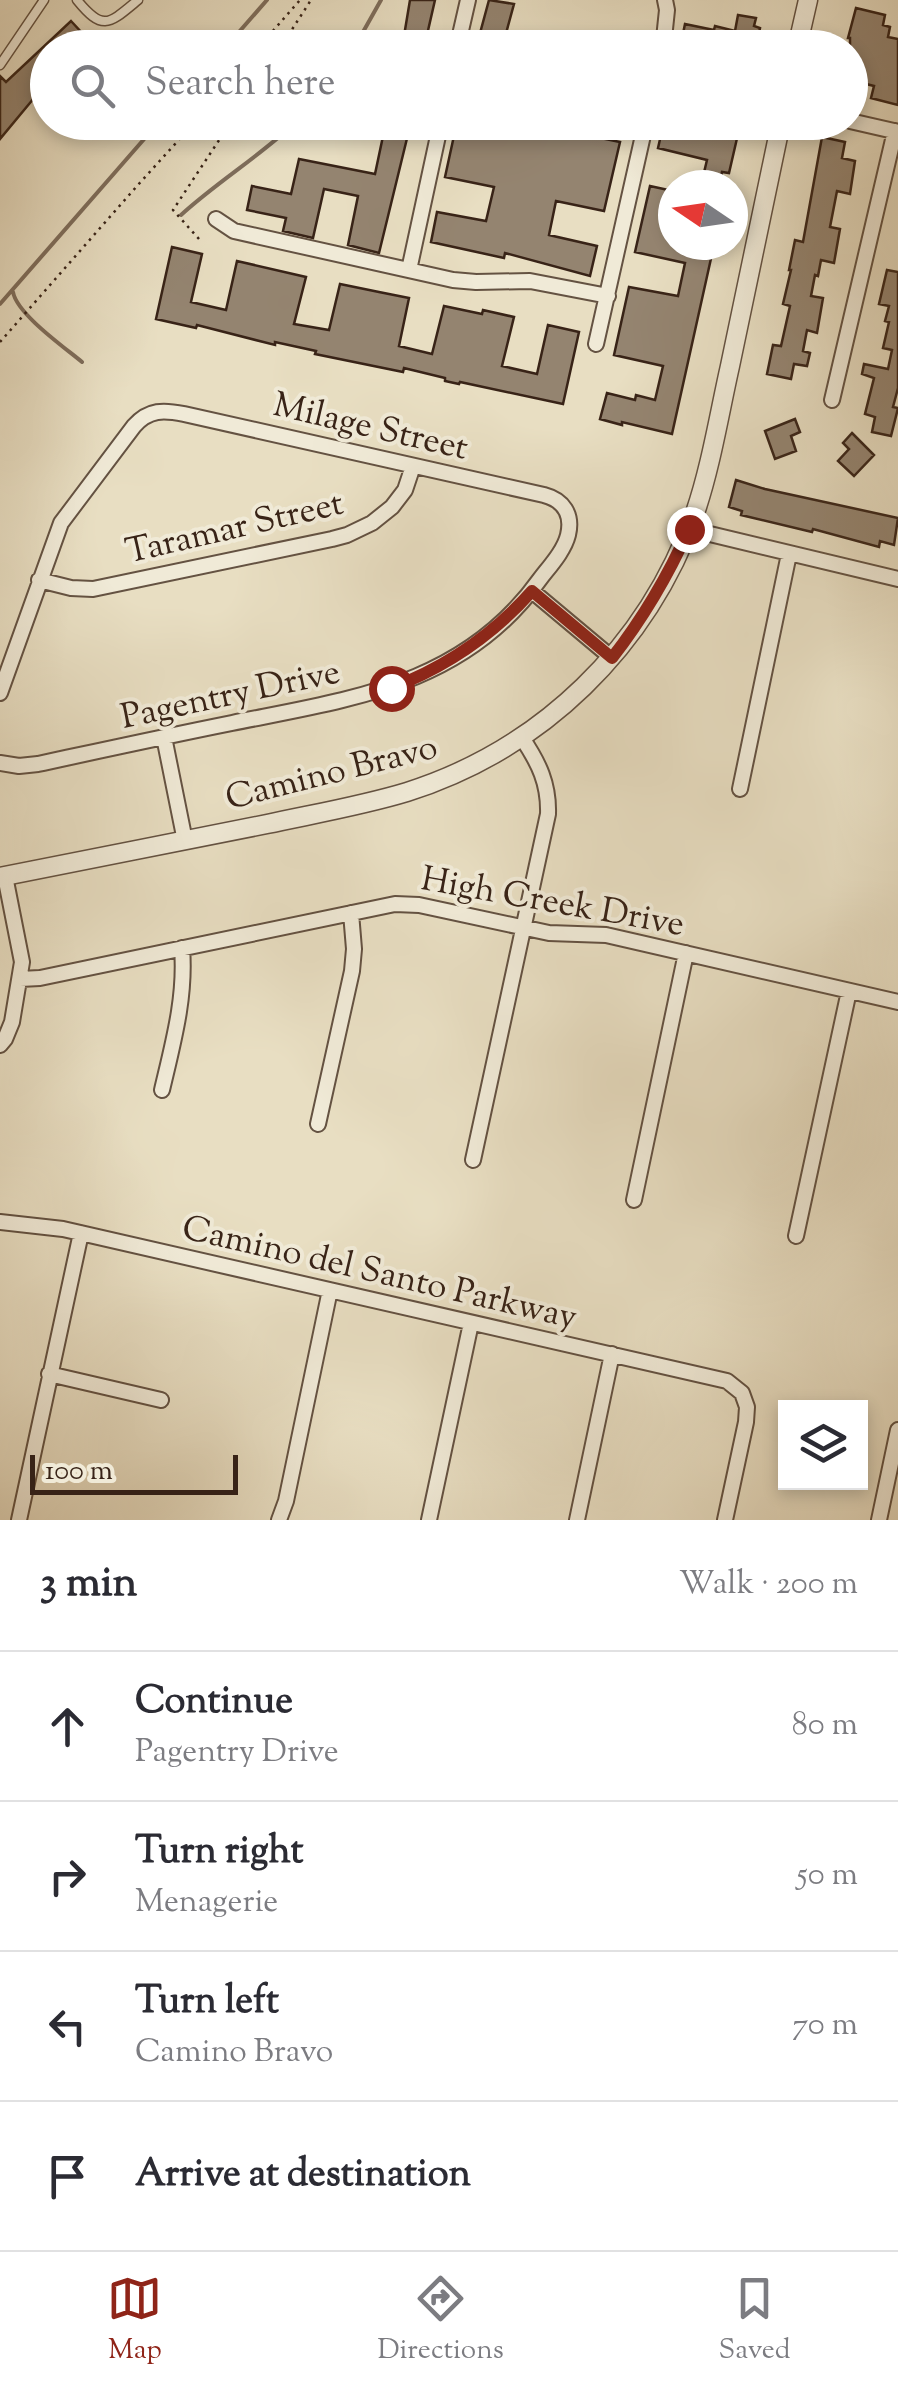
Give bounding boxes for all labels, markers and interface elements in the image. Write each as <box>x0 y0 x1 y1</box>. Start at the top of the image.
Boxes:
search box <box>30 30 868 140</box>
icon: search <box>65 58 120 113</box>
text: Search here <box>145 58 336 112</box>
north arrow <box>658 170 748 260</box>
street label: Milage Street <box>268 381 473 476</box>
street label: Taramar Street <box>121 480 349 579</box>
route end <box>667 507 713 553</box>
street label: Pagentry Drive <box>117 648 345 745</box>
route start <box>369 666 415 712</box>
street label: Camino Bravo <box>220 723 443 825</box>
street label: High Creek Drive <box>417 855 688 952</box>
street label: Camino del Santo Parkway <box>177 1204 582 1345</box>
map controls <box>778 1400 868 1490</box>
button: layers <box>778 1400 868 1490</box>
scale bar <box>30 1450 238 1494</box>
text: 100 m <box>45 1452 113 1492</box>
text: 3 min <box>40 1555 137 1615</box>
text: Walk · 200 m <box>679 1562 858 1608</box>
text: Continue <box>135 1676 293 1730</box>
icon: ahead <box>40 1699 95 1754</box>
text: 80 m <box>792 1703 858 1749</box>
text: Pagentry Drive <box>135 1730 339 1776</box>
text: Turn right <box>135 1826 303 1880</box>
icon: right <box>40 1849 95 1904</box>
text: 50 m <box>797 1853 858 1899</box>
text: Menagerie <box>135 1880 278 1926</box>
text: Turn left <box>135 1976 279 2030</box>
icon: left <box>40 1999 95 2054</box>
text: 70 m <box>792 2003 858 2049</box>
text: Camino Bravo <box>135 2030 333 2076</box>
icon: arrive <box>40 2149 95 2204</box>
text: Arrive at destination <box>135 2149 471 2203</box>
tab: Map <box>107 2271 162 2371</box>
tab: Directions <box>377 2271 504 2371</box>
tab: Saved <box>719 2271 791 2371</box>

